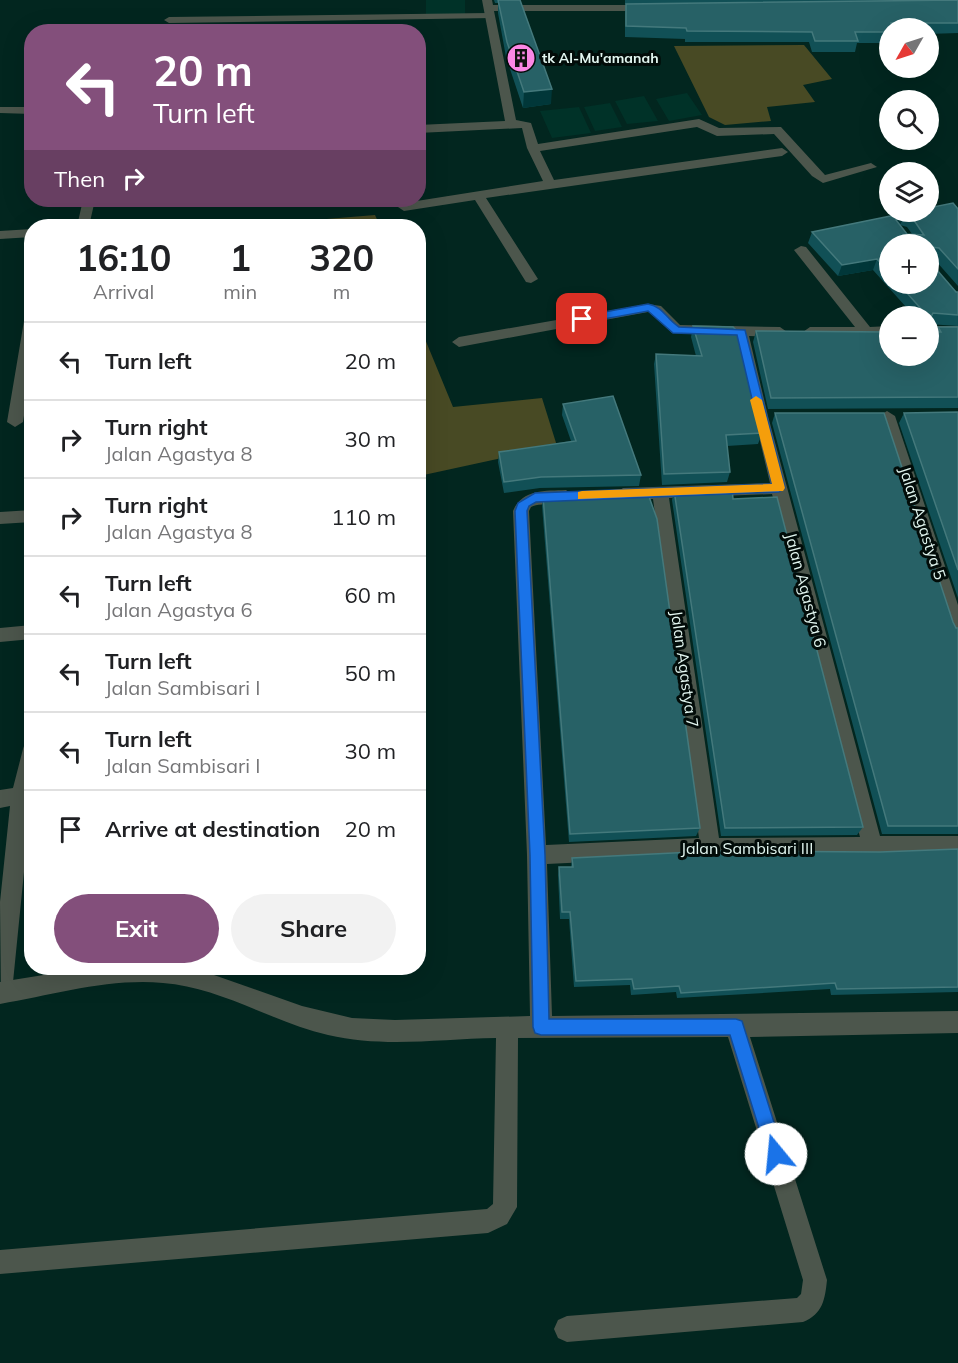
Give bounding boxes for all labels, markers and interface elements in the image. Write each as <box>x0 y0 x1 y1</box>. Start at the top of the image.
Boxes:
north arrow <box>879 18 939 78</box>
map controls <box>879 18 939 366</box>
building icon: tk Al-Mu'amanah <box>505 42 537 74</box>
text: 20 m <box>153 44 253 97</box>
icon: left <box>54 48 132 126</box>
place label: tk Al-Mu'amanah <box>542 49 659 67</box>
button: search <box>879 90 939 150</box>
text: Turn left <box>153 96 255 130</box>
icon: right <box>117 162 150 195</box>
button: layers <box>879 162 939 222</box>
text: Then <box>54 165 105 193</box>
button: + <box>879 234 939 294</box>
text: 16:10 <box>76 235 171 280</box>
text: 1 <box>229 235 251 280</box>
text: 320 <box>309 235 374 280</box>
text: Arrival <box>93 279 154 304</box>
text: min <box>223 279 257 304</box>
text: m <box>333 279 350 304</box>
pin <box>556 293 607 344</box>
icon: arrive <box>565 302 598 335</box>
button: − <box>879 306 939 366</box>
icon: left <box>54 345 87 378</box>
text: Turn left <box>105 347 192 375</box>
text: 20 m <box>345 347 396 375</box>
text: Turn right <box>105 413 208 441</box>
icon: right <box>54 423 87 456</box>
text: 30 m <box>345 425 396 453</box>
text: Jalan Agastya 8 <box>105 441 253 466</box>
street label: Jalan Agastya 5 <box>895 464 951 582</box>
text: Turn right <box>105 491 208 519</box>
icon: right <box>54 501 87 534</box>
text: 110 m <box>331 503 396 531</box>
text: Jalan Agastya 8 <box>105 519 253 544</box>
street label: Jalan Agastya 6 <box>781 530 831 650</box>
text: Turn left <box>105 569 192 597</box>
icon: left <box>54 579 87 612</box>
text: 60 m <box>345 581 396 609</box>
text: Jalan Agastya 6 <box>105 597 253 622</box>
street label: Jalan Agastya 7 <box>667 609 703 729</box>
text: Turn left <box>105 647 192 675</box>
icon: left <box>54 657 87 690</box>
text: 50 m <box>345 659 396 687</box>
text: Jalan Sambisari I <box>105 675 260 700</box>
text: Turn left <box>105 725 192 753</box>
icon: left <box>54 735 87 768</box>
text: 30 m <box>345 737 396 765</box>
text: Jalan Sambisari I <box>105 753 260 778</box>
icon: arrive <box>54 813 87 846</box>
text: Arrive at destination <box>105 815 320 843</box>
text: 20 m <box>345 815 396 843</box>
street label: Jalan Sambisari III <box>681 838 813 858</box>
button: Exit <box>54 894 219 963</box>
button: Share <box>231 894 396 963</box>
position arrow <box>744 1122 808 1186</box>

